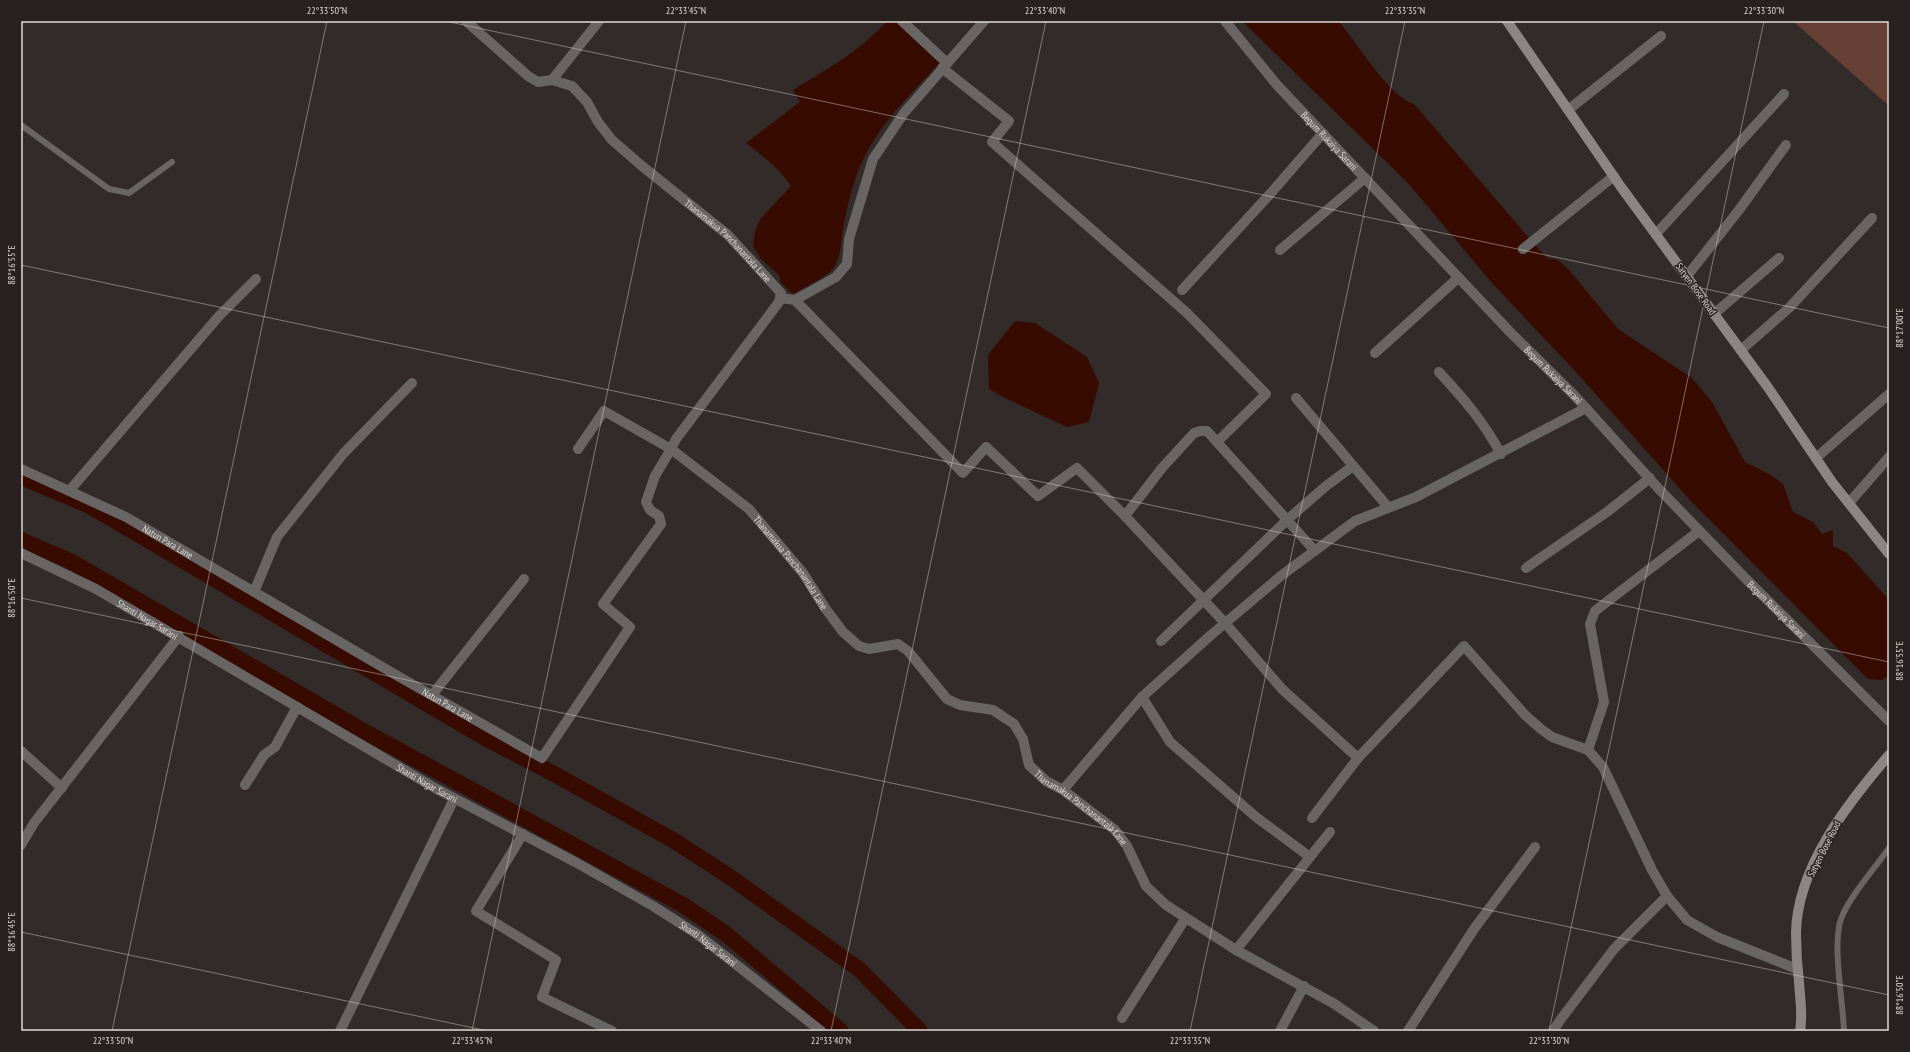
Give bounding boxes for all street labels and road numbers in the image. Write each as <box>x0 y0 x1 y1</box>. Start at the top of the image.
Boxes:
street label: Begum Rukaiya Sarani <box>1298 108 1361 173</box>
street label: Thanamakua Panchanantala Lane <box>682 196 774 285</box>
street label: Satyen Bose Road <box>1673 260 1719 318</box>
street label: Begum Rukaiya Sarani <box>1522 343 1585 406</box>
street label: Thanamakua Panchanantala Lane <box>751 513 831 612</box>
street label: Natun Para Lane <box>140 522 196 561</box>
street label: Begum Rukaiya Sarani <box>1745 578 1809 641</box>
street label: Shanti Nagar Sarani <box>115 596 180 642</box>
street label: Natun Para Lane <box>420 685 476 724</box>
street label: Shanti Nagar Sarani <box>394 760 460 805</box>
street label: Thanamakua Panchanantala Lane <box>1032 767 1131 848</box>
street label: Satyen Bose Road <box>1804 819 1844 879</box>
street label: Shanti Nagar Sarani <box>677 918 739 969</box>

